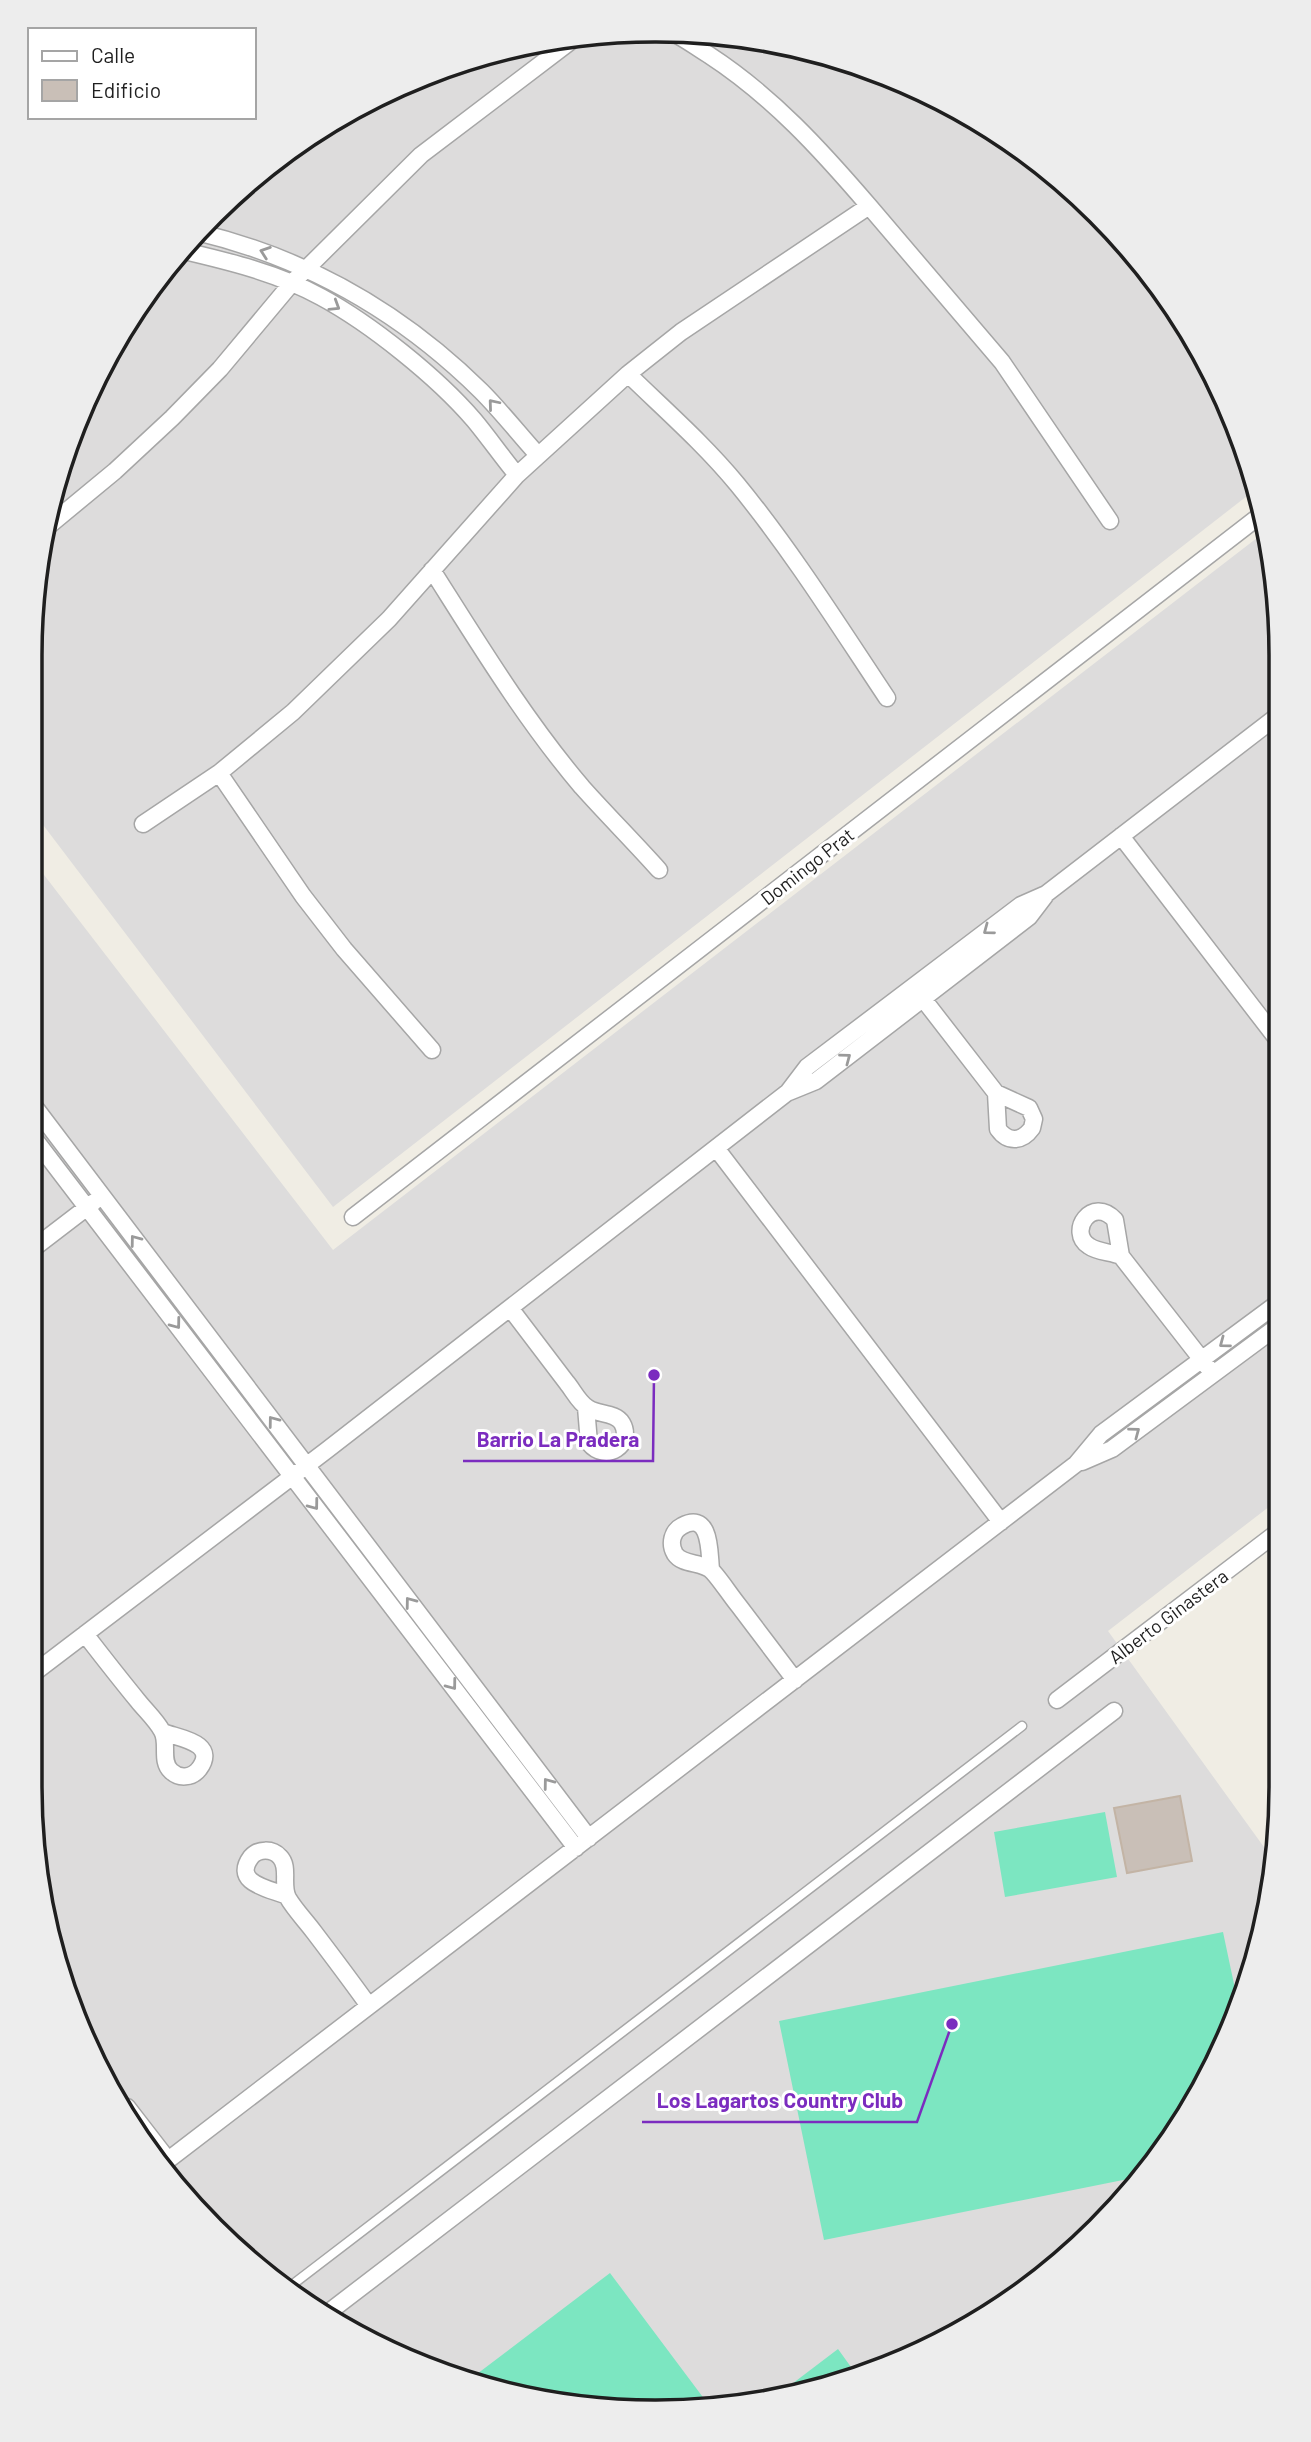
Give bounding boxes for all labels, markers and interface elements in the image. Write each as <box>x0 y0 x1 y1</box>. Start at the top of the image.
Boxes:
legend <box>28 28 256 119</box>
text: Calle <box>91 42 135 67</box>
text: Edificio <box>91 77 161 102</box>
one-way arrow <box>260 246 272 260</box>
one-way arrow <box>328 297 341 310</box>
one-way arrow <box>488 400 501 412</box>
street label: Domingo Prat <box>756 822 858 910</box>
one-way arrow <box>984 921 996 934</box>
one-way arrow <box>839 1053 851 1066</box>
one-way arrow <box>131 1235 143 1248</box>
one-way arrow <box>168 1316 181 1329</box>
one-way arrow <box>1219 1335 1231 1348</box>
one-way arrow <box>268 1416 281 1429</box>
callout: Barrio La Pradera <box>463 1419 653 1461</box>
text: Barrio La Pradera <box>477 1426 639 1451</box>
one-way arrow <box>1128 1427 1140 1440</box>
one-way arrow <box>306 1497 319 1509</box>
street label: Alberto Ginastera <box>1104 1564 1232 1668</box>
one-way arrow <box>406 1597 419 1610</box>
one-way arrow <box>444 1678 457 1690</box>
one-way arrow <box>543 1779 556 1791</box>
callout: Los Lagartos Country Club <box>642 2080 917 2122</box>
text: Los Lagartos Country Club <box>657 2087 903 2112</box>

